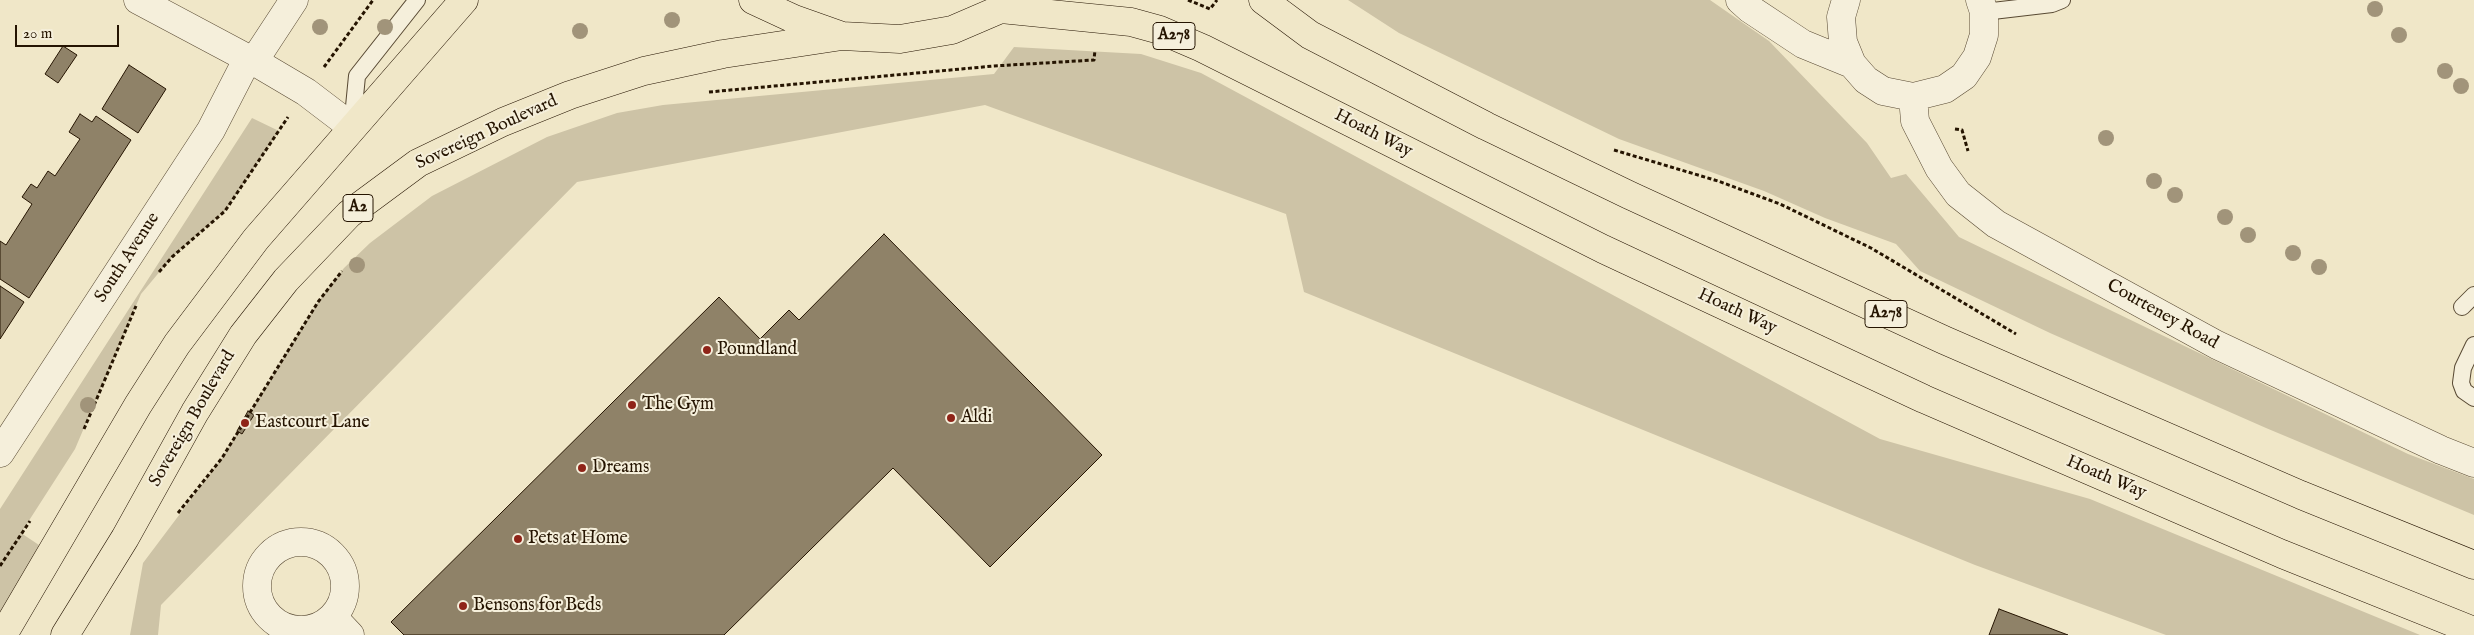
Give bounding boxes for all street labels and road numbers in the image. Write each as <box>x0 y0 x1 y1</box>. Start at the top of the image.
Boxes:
road number: A278 <box>1153 22 1195 50</box>
street label: Sovereign Boulevard <box>413 91 561 175</box>
street label: Hoath Way <box>1330 105 1416 163</box>
road number: A2 <box>343 194 373 222</box>
street label: South Avenue <box>91 209 165 307</box>
street label: Courteney Road <box>2102 275 2222 355</box>
street label: Hoath Way <box>1694 284 1780 340</box>
road number: A278 <box>1865 300 1907 328</box>
street label: Sovereign Boulevard <box>145 347 241 491</box>
street label: Hoath Way <box>2063 451 2149 505</box>

